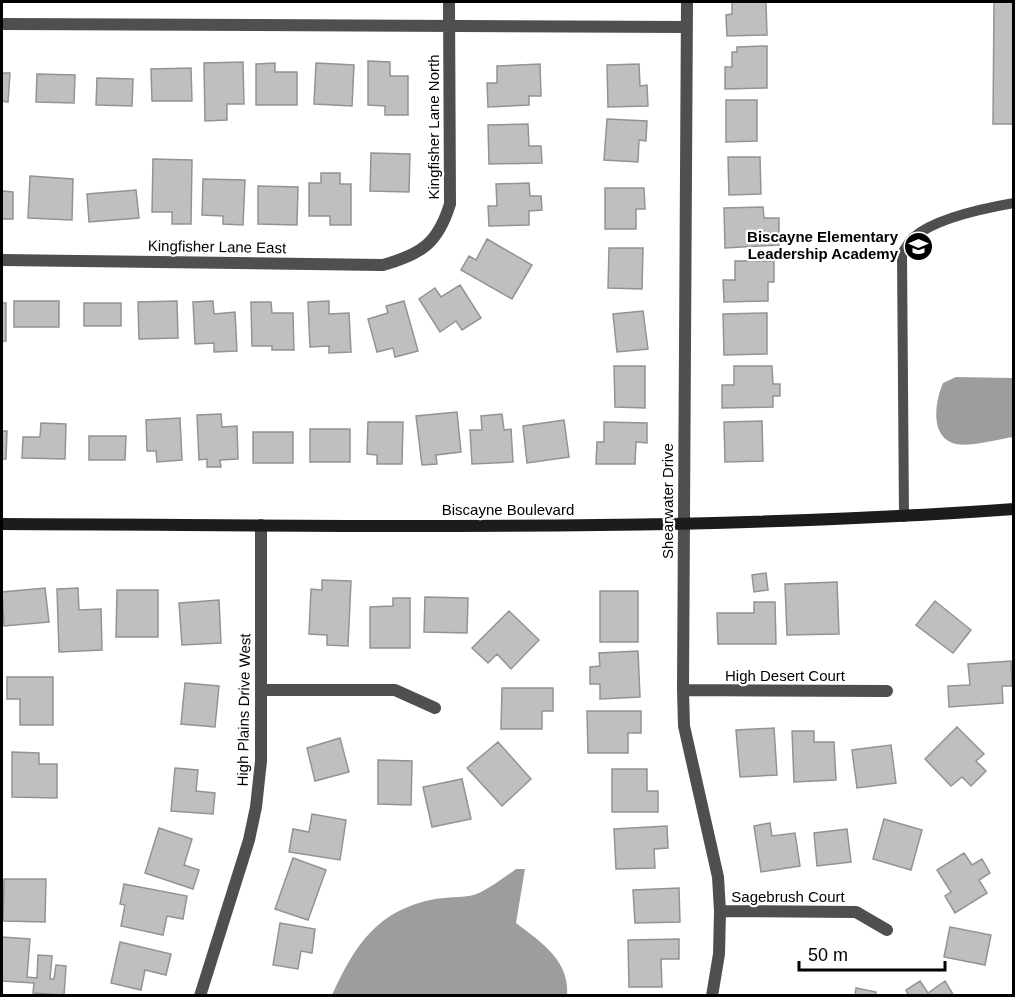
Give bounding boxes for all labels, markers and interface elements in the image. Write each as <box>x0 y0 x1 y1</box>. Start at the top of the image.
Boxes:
street label: Kingfisher Lane North <box>425 54 442 200</box>
place label: Biscayne Elementary Leadership Academy <box>747 228 899 262</box>
school or university icon: Biscayne Elementary Leadership Academy <box>903 230 935 262</box>
street label: Kingfisher Lane East <box>148 237 287 256</box>
street label: Shearwater Drive <box>659 443 676 559</box>
street label: Biscayne Boulevard <box>442 501 574 518</box>
street label: High Plains Drive West <box>234 632 253 787</box>
street label: High Desert Court <box>725 667 846 684</box>
street label: Sagebrush Court <box>731 888 846 905</box>
scale bar <box>799 934 944 972</box>
text: 50 m <box>808 945 848 965</box>

